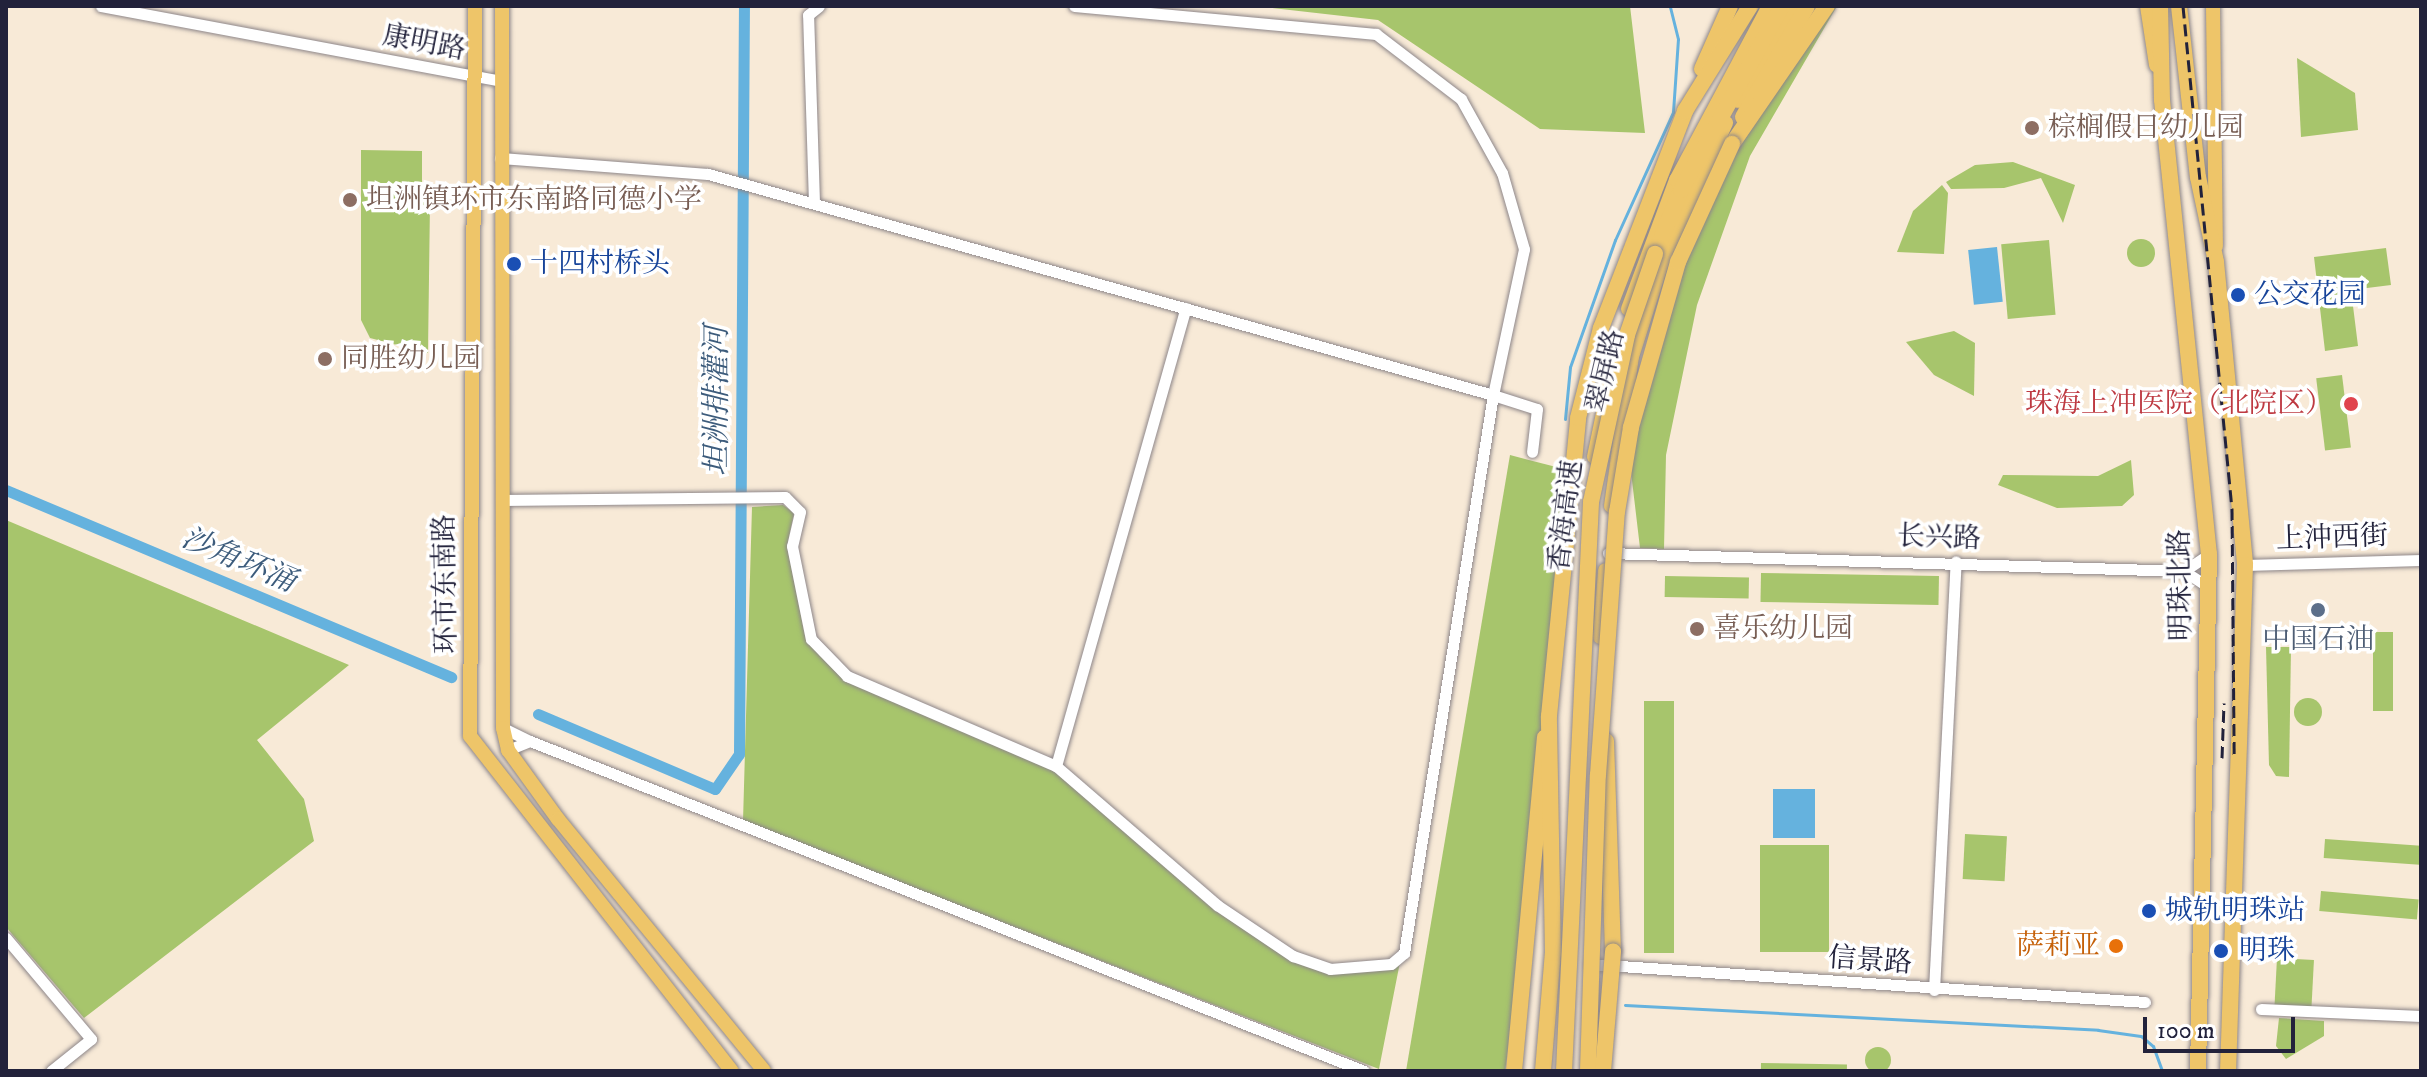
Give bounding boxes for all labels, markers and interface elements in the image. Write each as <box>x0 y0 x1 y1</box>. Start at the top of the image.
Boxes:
street label: 康明路 <box>380 18 468 68</box>
place label: 棕榈假日幼儿园 <box>2048 111 2244 145</box>
marker: 棕榈假日幼儿园 <box>2023 119 2041 137</box>
place label: 坦洲镇环市东南路同德小学 <box>366 183 702 217</box>
marker: 坦洲镇环市东南路同德小学 <box>341 191 359 209</box>
place label: 十四村桥头 <box>530 247 670 281</box>
marker: 十四村桥头 <box>505 255 523 273</box>
place label: 公交花园 <box>2254 278 2366 312</box>
marker: 公交花园 <box>2229 286 2247 304</box>
water label: 坦洲排灌河 <box>700 326 736 476</box>
street label: 翠屏路 <box>1580 326 1632 416</box>
place label: 同胜幼儿园 <box>341 342 481 376</box>
marker: 同胜幼儿园 <box>316 350 334 368</box>
place label: 珠海上冲医院（北院区） <box>2025 387 2333 421</box>
marker: 珠海上冲医院（北院区） <box>2340 393 2362 415</box>
street label: 香海高速 <box>1543 458 1589 574</box>
street label: 环市东南路 <box>428 514 464 654</box>
street label: 上沖西街 <box>2275 519 2389 557</box>
street label: 长兴路 <box>1896 520 1982 556</box>
water label: 沙角环涌 <box>176 521 300 601</box>
street label: 明珠北路 <box>2163 529 2199 641</box>
marker: 中国石油 <box>2309 601 2327 619</box>
place label: 喜乐幼儿园 <box>1713 612 1853 646</box>
marker: 喜乐幼儿园 <box>1688 620 1706 638</box>
place label: 中国石油 <box>2262 623 2374 657</box>
place label: 城轨明珠站 <box>2165 894 2305 928</box>
marker: 城轨明珠站 <box>2140 902 2158 920</box>
place label: 萨莉亚 <box>2016 929 2100 963</box>
place label: 明珠 <box>2239 934 2295 968</box>
marker: 萨莉亚 <box>2107 937 2125 955</box>
marker: 明珠 <box>2210 940 2232 962</box>
street label: 信景路 <box>1827 941 1913 981</box>
scale bar <box>2147 1001 2299 1051</box>
text: 100 m <box>2157 1016 2215 1046</box>

